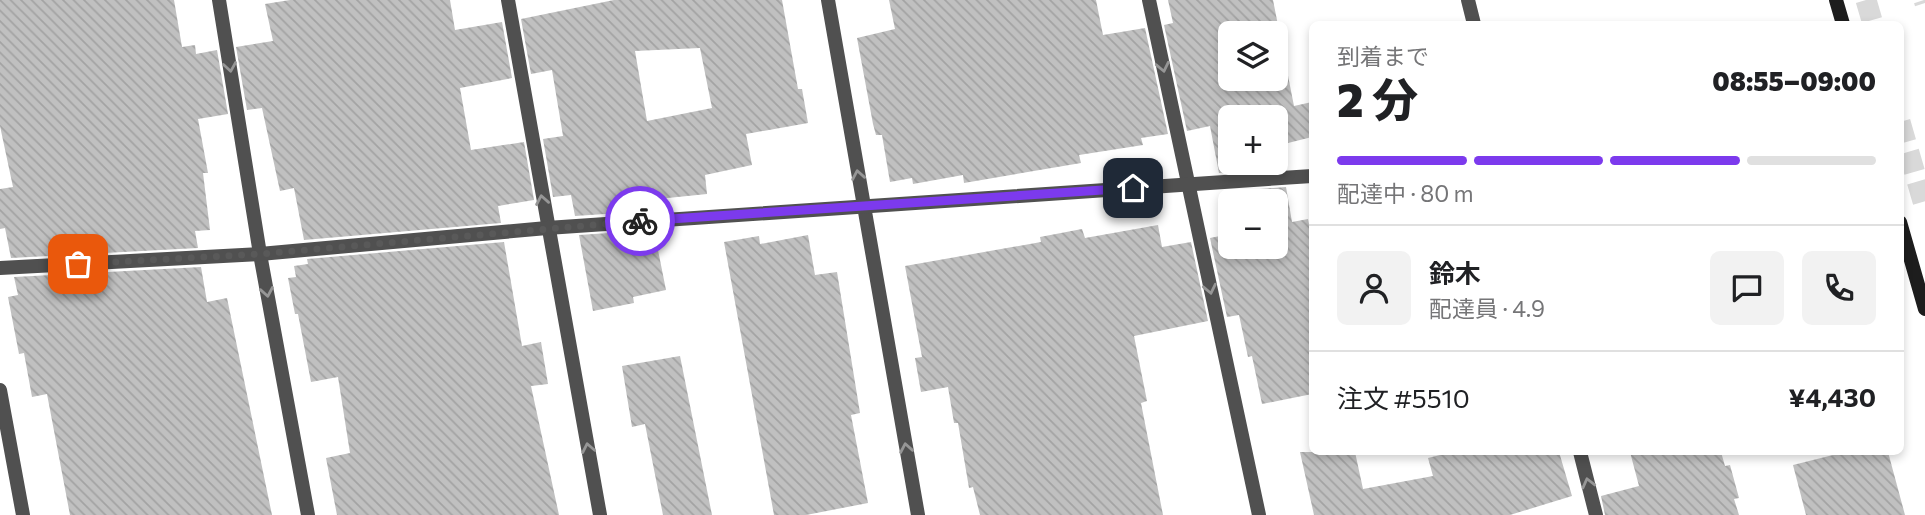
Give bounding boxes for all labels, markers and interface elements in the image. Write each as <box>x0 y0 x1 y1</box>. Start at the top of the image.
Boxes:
map controls <box>1218 21 1288 259</box>
button: layers <box>1218 21 1288 91</box>
text: 到着まで <box>1337 42 1429 70</box>
one-way arrow <box>1154 61 1169 73</box>
one-way arrow <box>222 62 237 73</box>
text: 08:55–09:00 <box>1712 65 1876 96</box>
text: 2 分 <box>1337 70 1418 126</box>
button: + <box>1218 105 1288 175</box>
pin <box>1103 158 1163 218</box>
icon: home <box>1114 169 1152 207</box>
one-way arrow <box>851 170 866 181</box>
text: 配達中 · 80 m <box>1337 179 1474 207</box>
courier <box>605 186 675 256</box>
button: − <box>1218 189 1288 259</box>
one-way arrow <box>535 194 550 206</box>
icon: bike <box>621 202 659 240</box>
pin <box>48 234 108 294</box>
icon: bag <box>59 245 97 283</box>
button: person <box>1337 251 1411 325</box>
button: chat <box>1710 251 1784 325</box>
button: phone <box>1802 251 1876 325</box>
text: 鈴木 <box>1429 257 1481 288</box>
one-way arrow <box>1202 283 1216 295</box>
one-way arrow <box>258 286 273 298</box>
text: 配達員 · 4.9 <box>1429 294 1545 322</box>
text: ¥4,430 <box>1789 381 1876 412</box>
text: 注文 #5510 <box>1337 382 1470 413</box>
one-way arrow <box>581 442 596 454</box>
one-way arrow <box>899 442 914 454</box>
one-way arrow <box>1582 477 1596 489</box>

